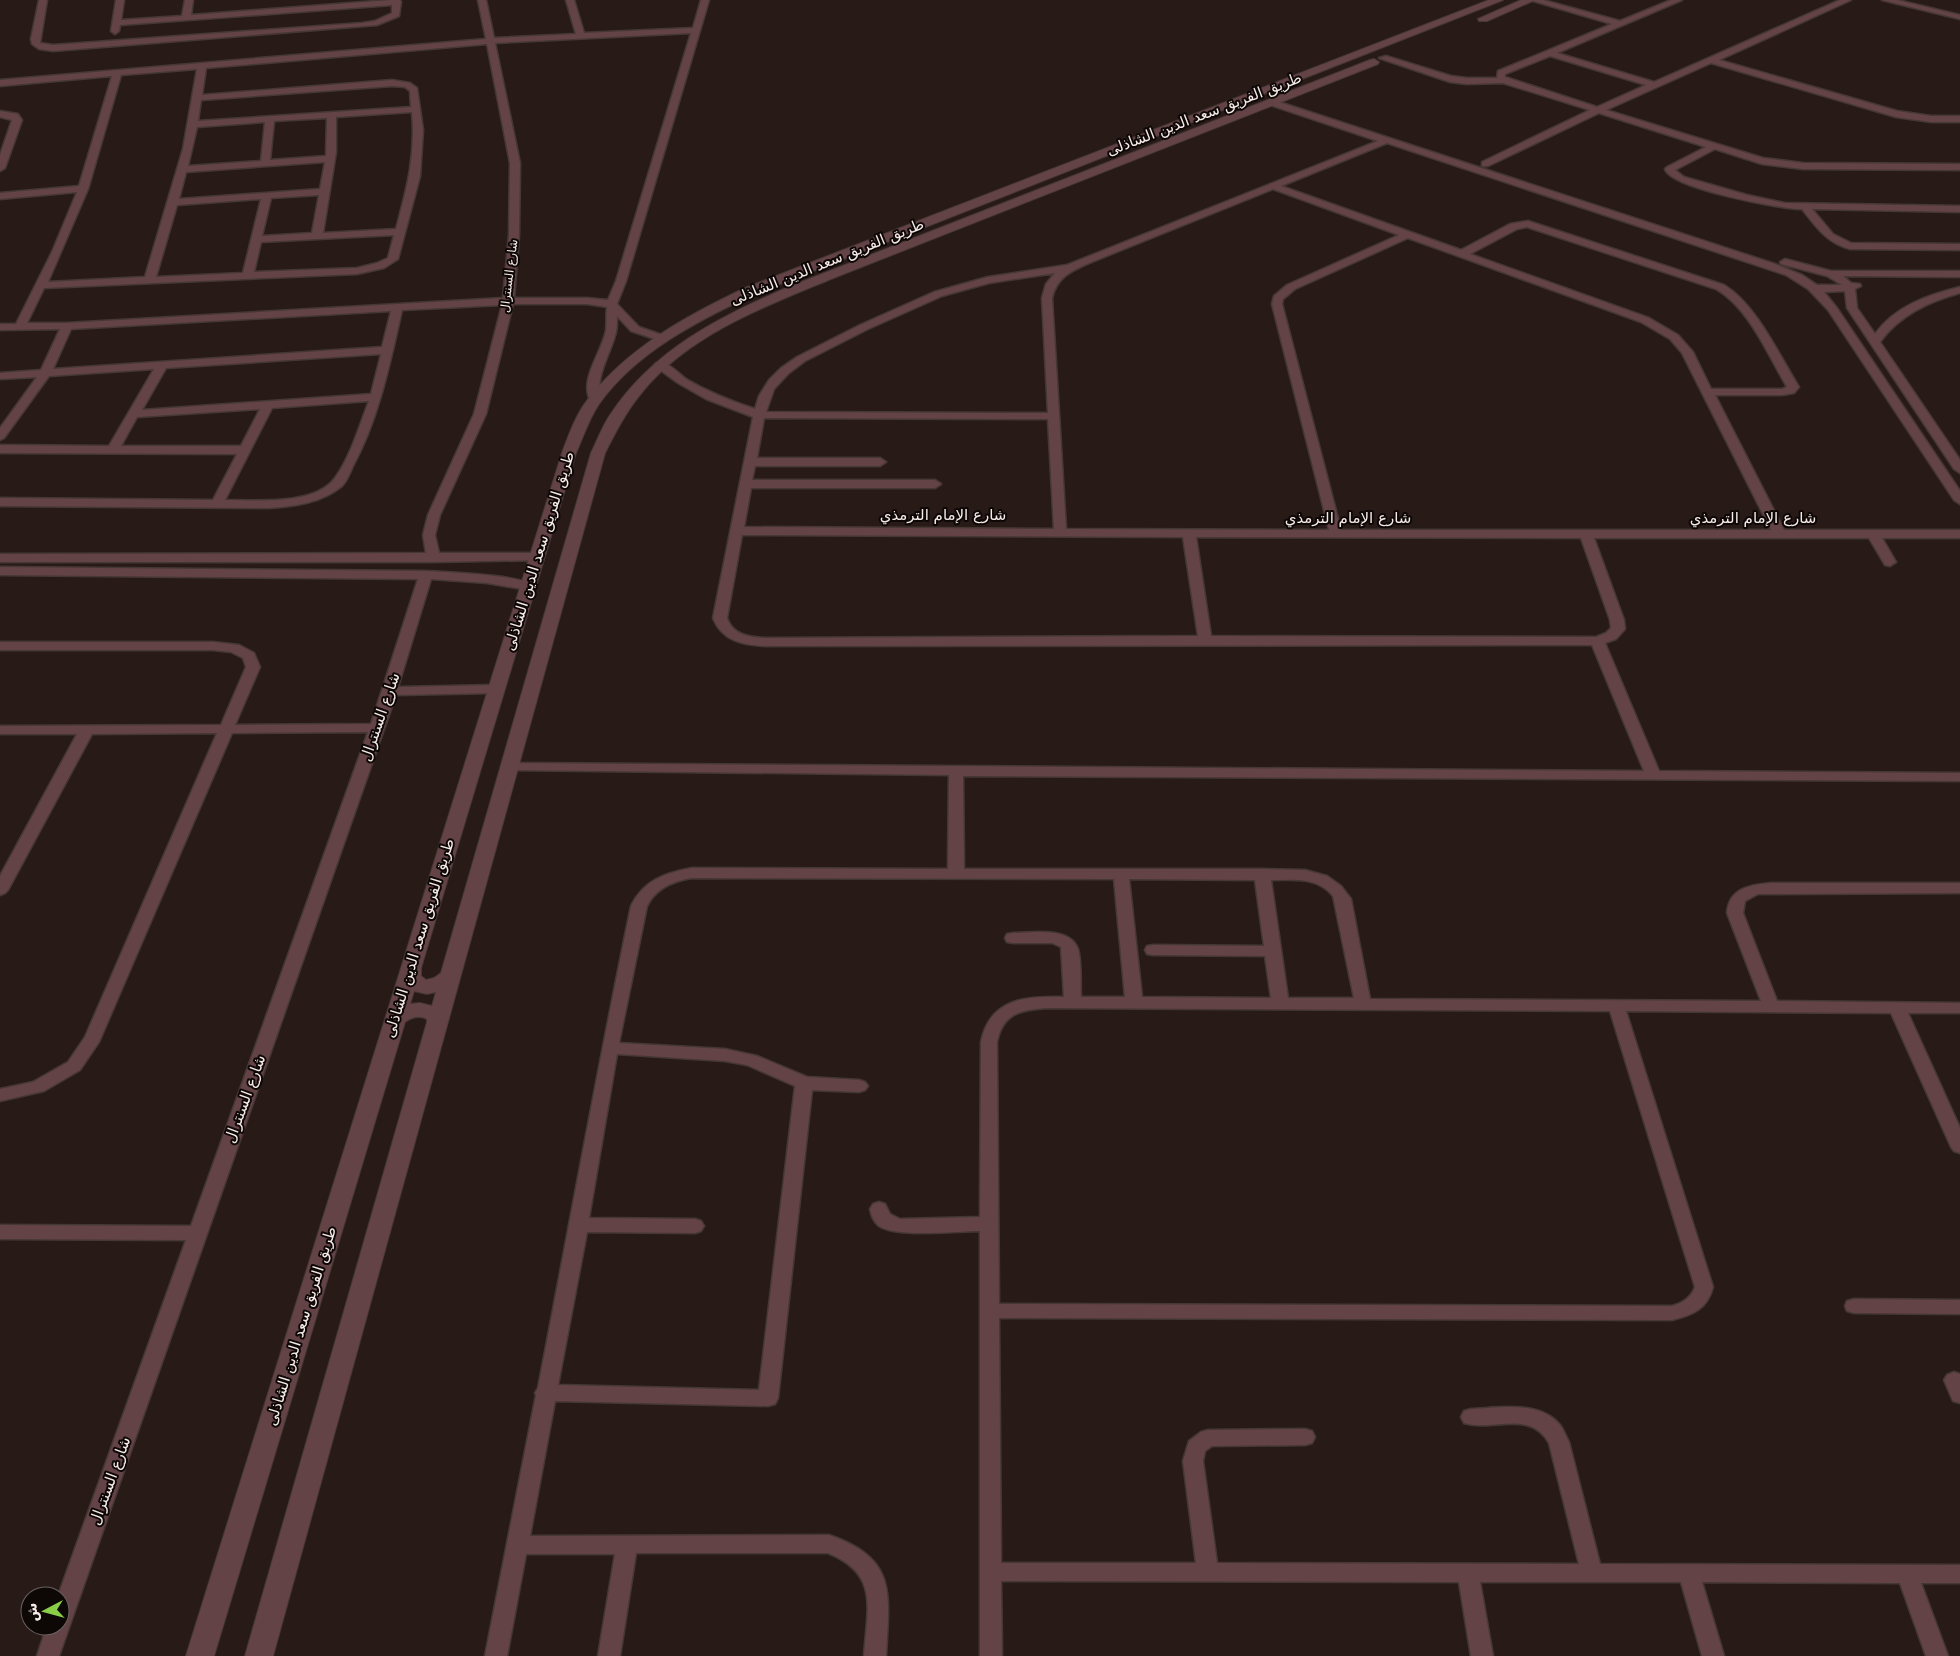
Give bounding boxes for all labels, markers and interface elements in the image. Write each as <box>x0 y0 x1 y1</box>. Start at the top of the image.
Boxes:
street label: طريق الفريق سعد الدين الشاذلى <box>1104 68 1304 160</box>
street label: طريق الفريق سعد الدين الشاذلى <box>727 215 927 309</box>
street label: شارع السنترال <box>498 238 521 314</box>
street label: طريق الفريق سعد الدين الشاذلى <box>500 449 578 653</box>
street label: شارع الإمام الترمذي <box>880 506 1006 525</box>
street label: شارع الإمام الترمذي <box>1285 509 1411 528</box>
street label: شارع الإمام الترمذي <box>1690 509 1816 528</box>
street label: شارع السنترال <box>356 670 404 764</box>
street label: طريق الفريق سعد الدين الشاذلى <box>380 836 458 1040</box>
street label: شارع السنترال <box>221 1052 269 1146</box>
street label: طريق الفريق سعد الدين الشاذلى <box>262 1224 340 1428</box>
street label: شارع السنترال <box>86 1434 134 1528</box>
north arrow <box>20 1586 70 1636</box>
text: ش <box>23 1602 41 1623</box>

